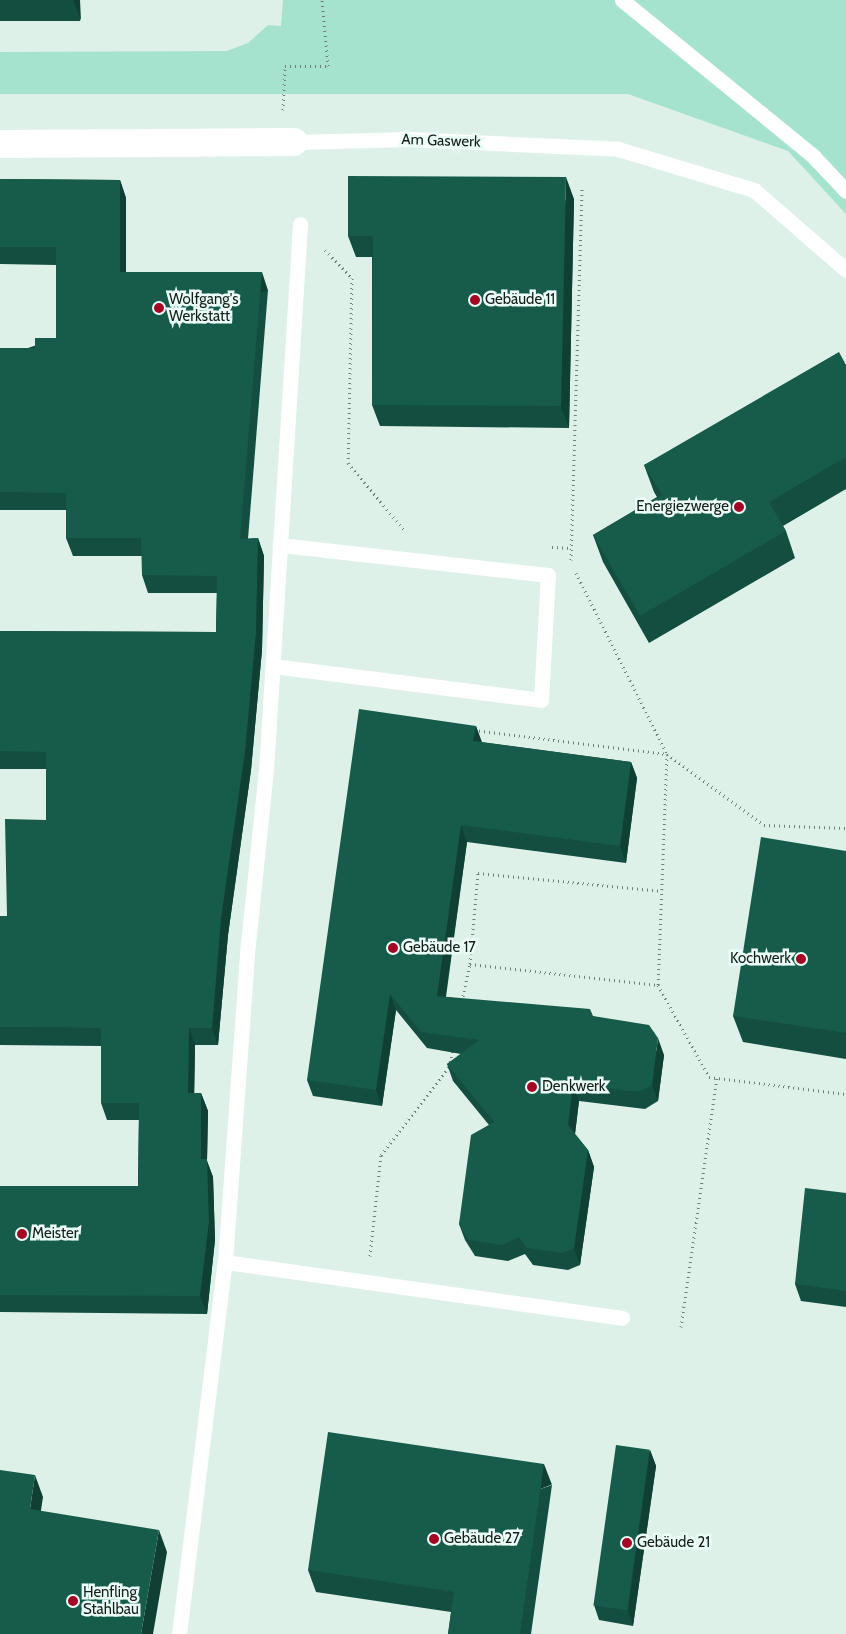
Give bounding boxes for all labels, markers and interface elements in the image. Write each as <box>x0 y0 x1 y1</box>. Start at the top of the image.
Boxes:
street label: Am Gaswerk <box>401 131 481 151</box>
place label: Wolfgang's Werkstatt <box>169 290 238 325</box>
place label: Gebäude 11 <box>485 291 555 309</box>
marker: Gebäude 11 <box>469 294 481 306</box>
marker: Wolfgang's Werkstatt <box>153 302 165 314</box>
place label: Energiezwerge <box>636 498 729 516</box>
marker: Energiezwerge <box>733 501 745 513</box>
place label: Gebäude 17 <box>403 939 476 957</box>
marker: Gebäude 17 <box>387 942 399 954</box>
place label: Kochwerk <box>730 950 791 968</box>
marker: Kochwerk <box>795 953 807 965</box>
place label: Denkwerk <box>542 1078 606 1096</box>
marker: Denkwerk <box>526 1081 538 1093</box>
place label: Meister <box>32 1225 78 1243</box>
marker: Meister <box>16 1228 28 1240</box>
place label: Gebäude 27 <box>444 1530 520 1548</box>
marker: Gebäude 27 <box>428 1533 440 1545</box>
place label: Gebäude 21 <box>637 1534 710 1552</box>
marker: Gebäude 21 <box>621 1537 633 1549</box>
place label: Henfling Stahlbau <box>83 1583 139 1618</box>
marker: Henfling Stahlbau <box>67 1595 79 1607</box>

